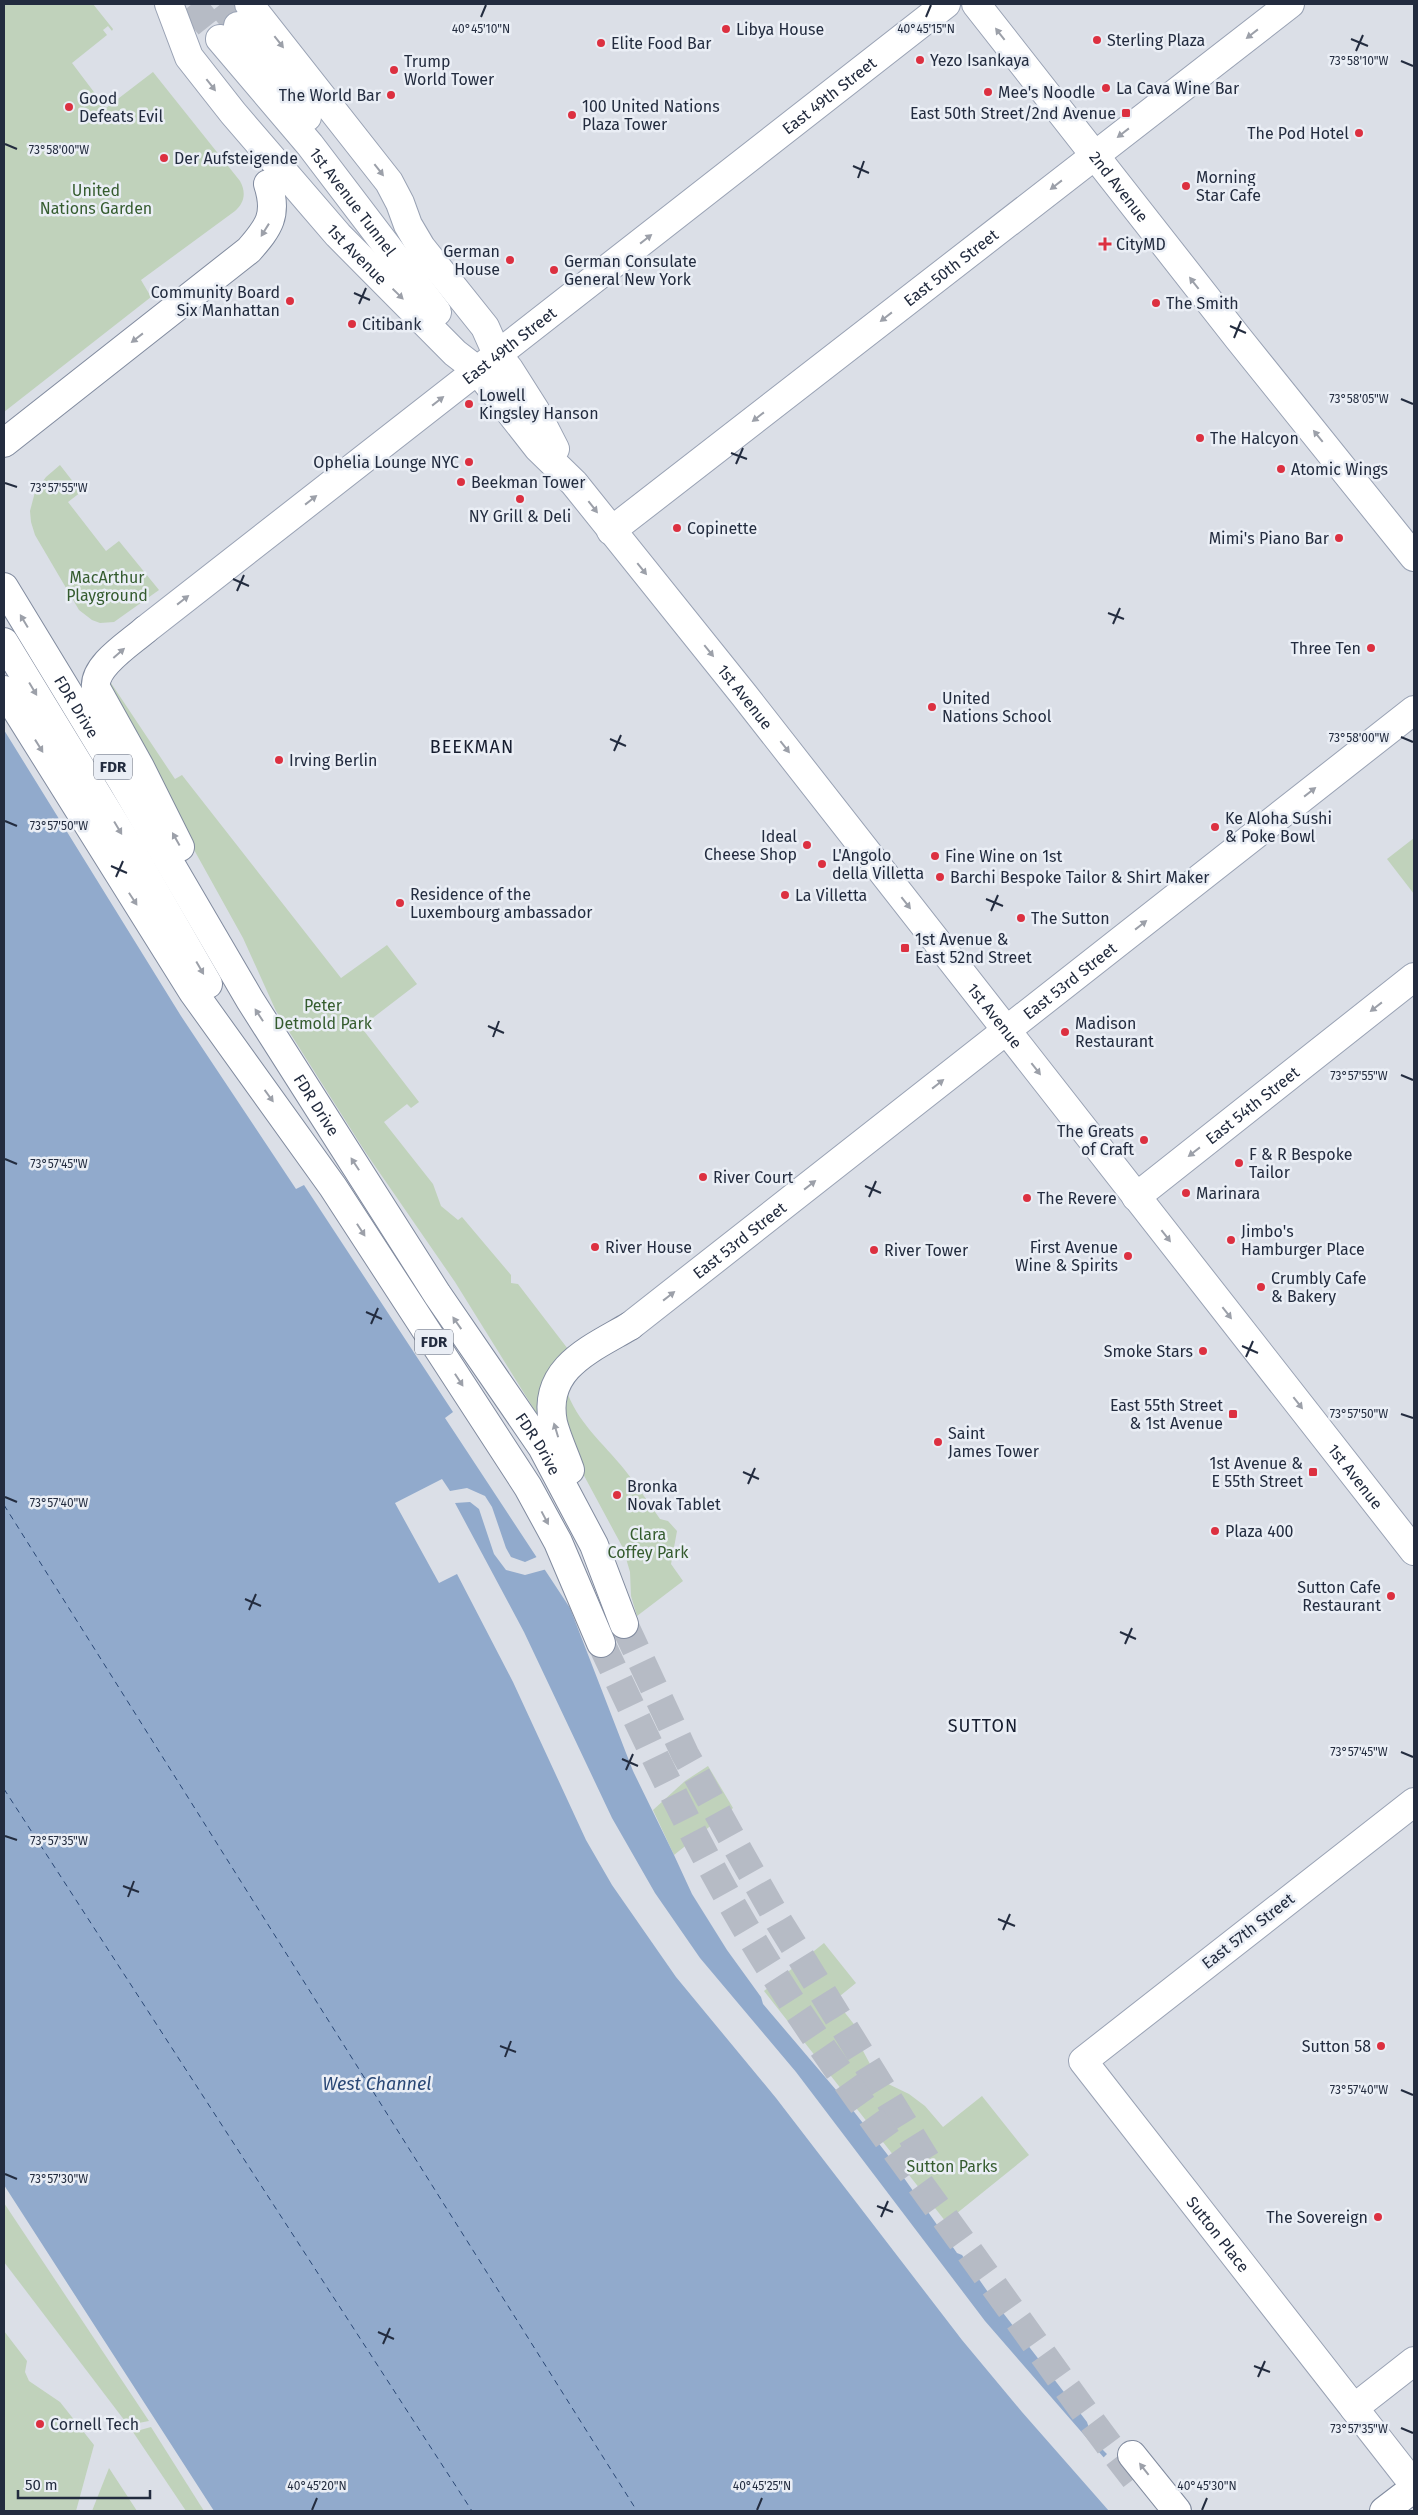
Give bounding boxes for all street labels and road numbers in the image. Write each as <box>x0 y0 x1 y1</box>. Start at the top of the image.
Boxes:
street label: East 49th Street <box>778 53 880 138</box>
street label: 1st Avenue Tunnel <box>305 144 399 260</box>
street label: 2nd Avenue <box>1086 148 1153 226</box>
street label: 1st Avenue <box>324 220 392 288</box>
street label: East 50th Street <box>900 225 1002 310</box>
street label: East 49th Street <box>458 303 560 388</box>
street label: 1st Avenue <box>714 661 777 733</box>
street label: FDR Drive <box>51 672 103 741</box>
road number: FDR <box>94 754 132 780</box>
street label: East 53rd Street <box>1019 938 1120 1023</box>
street label: 1st Avenue <box>964 979 1026 1052</box>
street label: East 54th Street <box>1202 1062 1303 1148</box>
street label: FDR Drive <box>290 1070 343 1139</box>
street label: East 53rd Street <box>689 1198 790 1283</box>
road number: FDR <box>415 1330 453 1354</box>
street label: FDR Drive <box>512 1409 565 1478</box>
street label: 1st Avenue <box>1324 1440 1387 1513</box>
street label: East 57th Street <box>1198 1889 1298 1973</box>
street label: Sutton Place <box>1183 2193 1254 2276</box>

